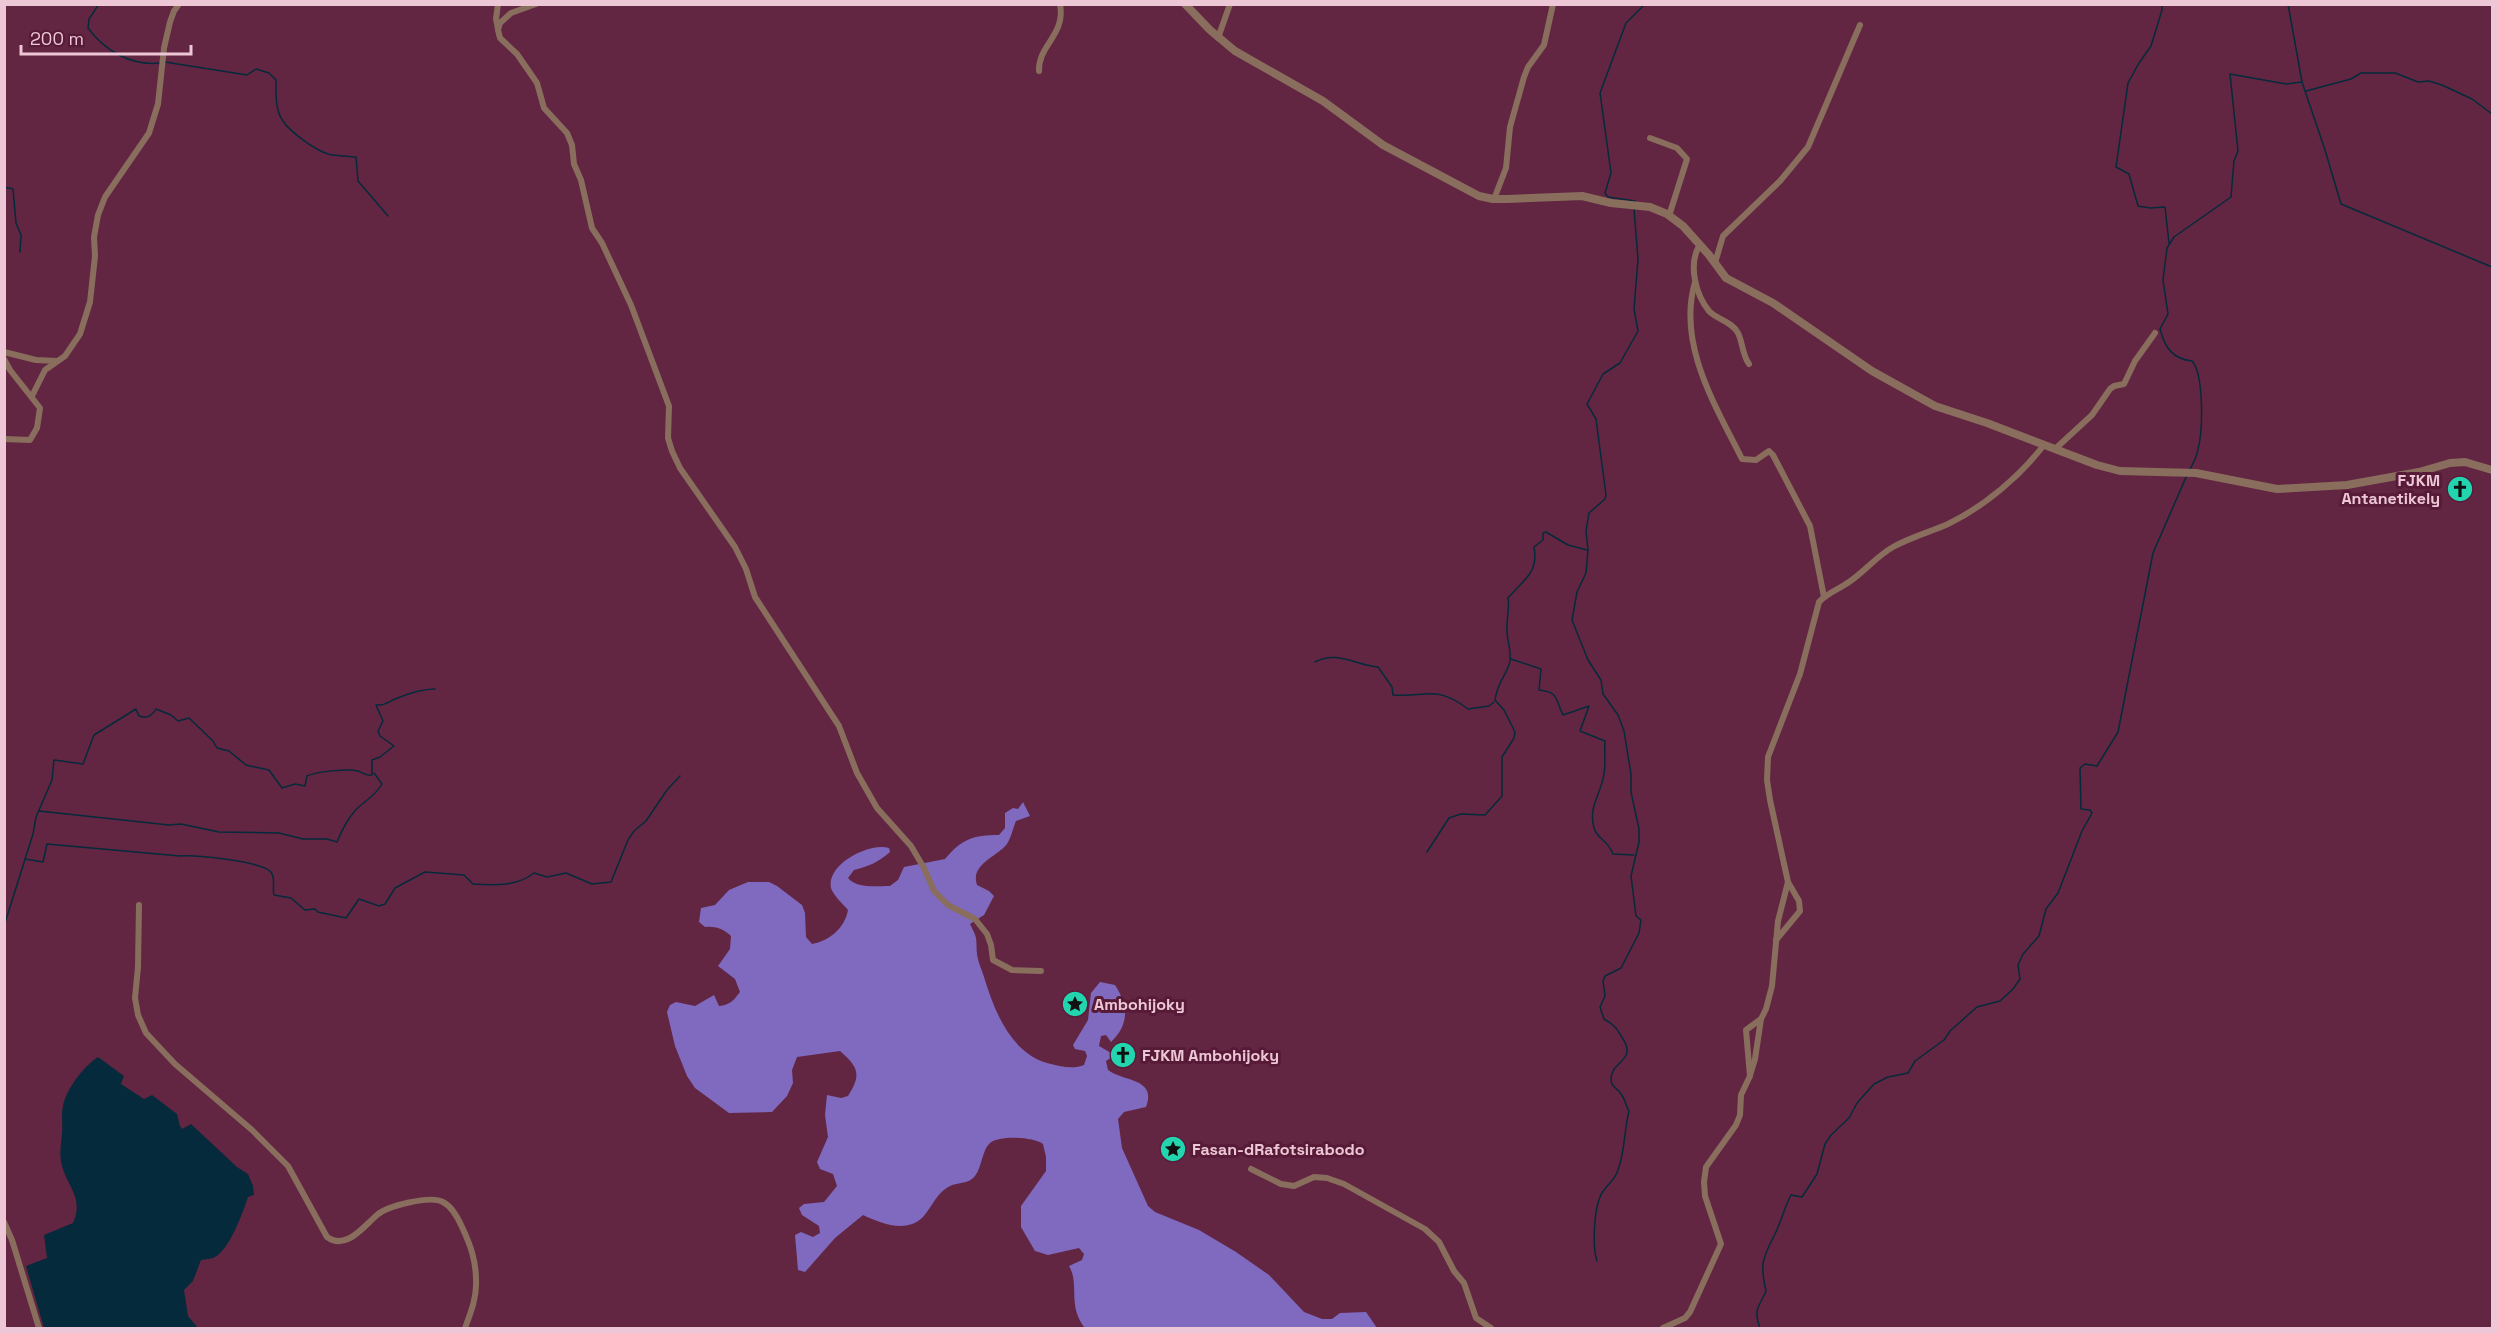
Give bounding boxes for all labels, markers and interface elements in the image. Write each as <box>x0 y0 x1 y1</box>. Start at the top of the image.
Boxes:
scale bar <box>21 18 190 56</box>
text: 200 m <box>30 27 84 50</box>
place label: FJKM Antanetikely <box>2341 470 2440 509</box>
church icon: FJKM Antanetikely <box>2445 474 2475 504</box>
place icon: Ambohijoky <box>1060 989 1090 1019</box>
place label: Ambohijoky <box>1094 994 1185 1015</box>
church icon: FJKM Ambohijoky <box>1108 1040 1138 1070</box>
place label: FJKM Ambohijoky <box>1142 1045 1279 1066</box>
place icon: Fasan-dRafotsirabodo <box>1158 1134 1188 1164</box>
place label: Fasan-dRafotsirabodo <box>1192 1139 1365 1160</box>

